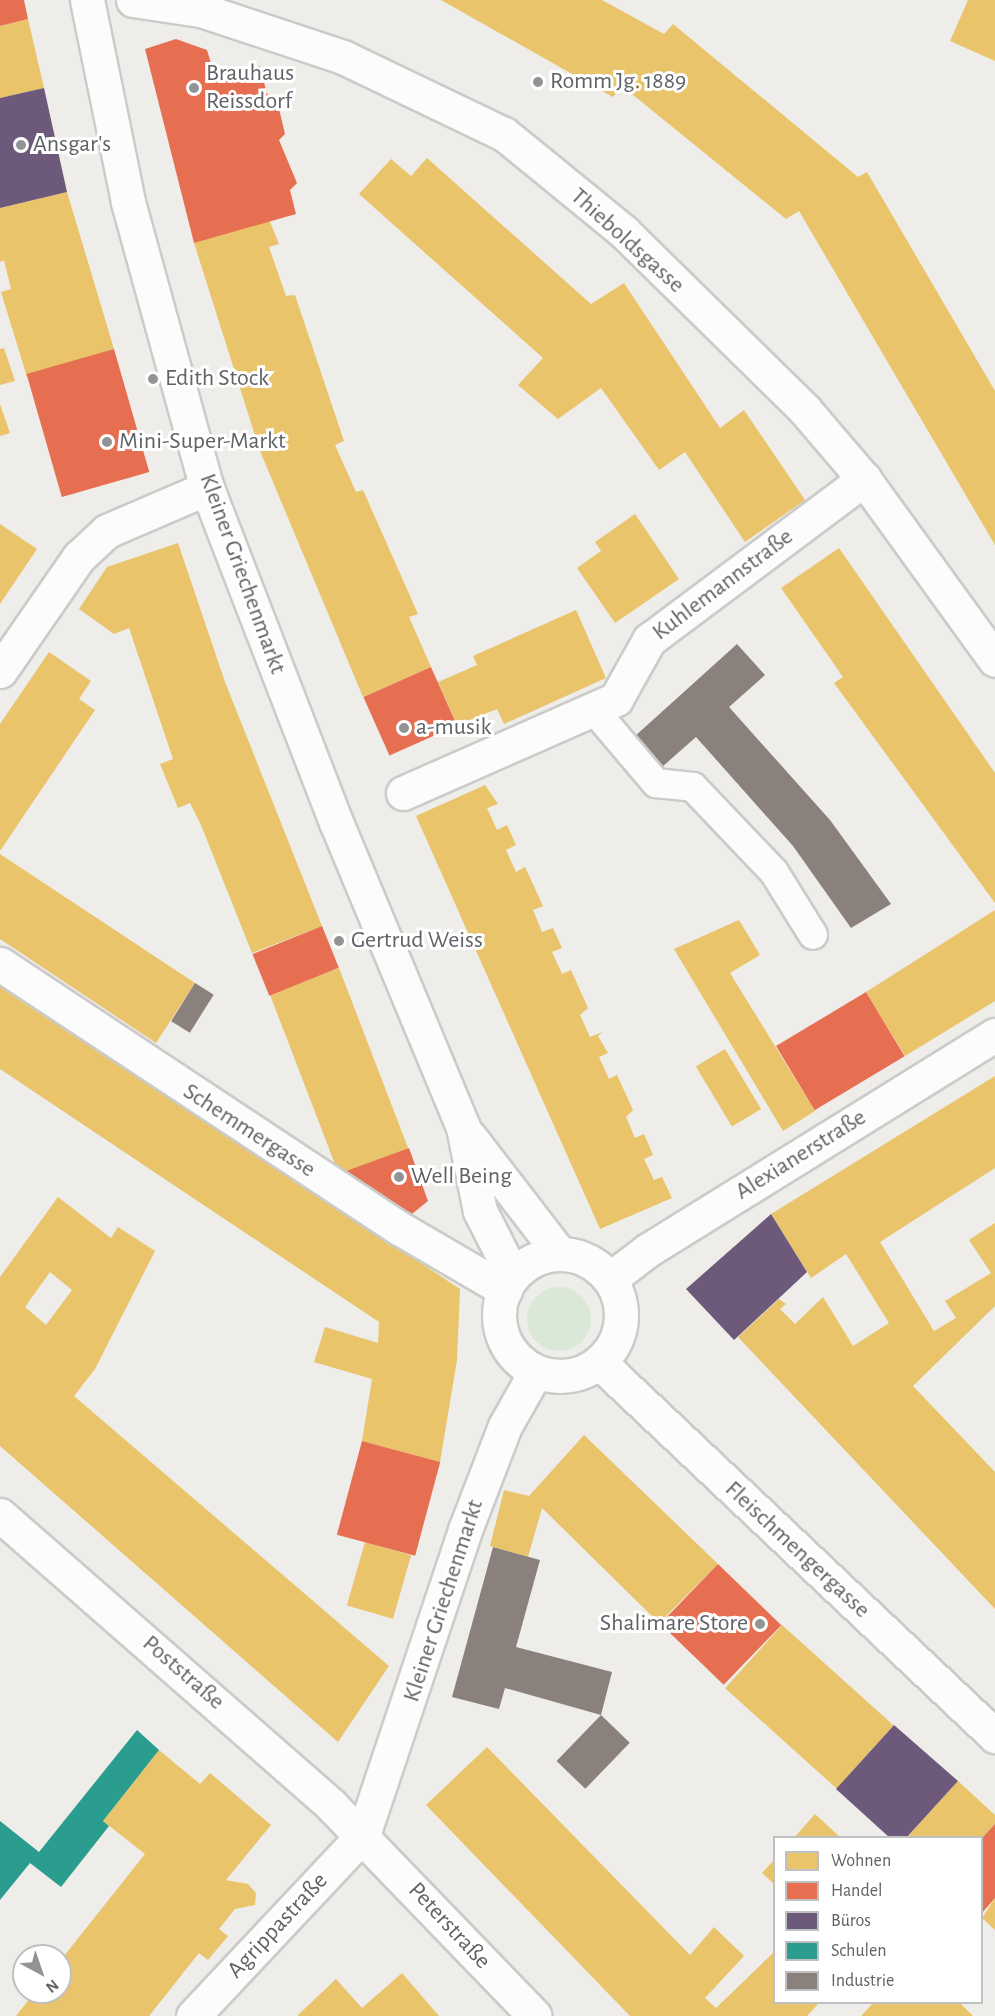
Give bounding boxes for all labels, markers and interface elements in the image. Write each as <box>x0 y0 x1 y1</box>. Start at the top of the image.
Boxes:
place label: Brauhaus Reissdorf <box>206 60 294 116</box>
place label: Romm Jg. 1889 <box>550 68 686 96</box>
marker: Romm Jg. 1889 <box>531 75 545 89</box>
marker: Brauhaus Reissdorf <box>187 81 201 95</box>
place label: Ansgar's <box>33 131 111 159</box>
marker: Ansgar's <box>14 138 28 152</box>
street label: Thieboldsgasse <box>564 182 690 300</box>
place label: Edith Stock <box>165 365 269 393</box>
marker: Edith Stock <box>146 372 160 386</box>
place label: Mini-Super-Markt <box>119 428 286 456</box>
marker: Mini-Super-Markt <box>100 435 114 449</box>
street label: Kleiner Griechenmarkt <box>192 470 292 678</box>
street label: Kuhlemannstraße <box>647 523 799 647</box>
place label: a-musik <box>416 714 492 742</box>
marker: a-musik <box>397 721 411 735</box>
place label: Gertrud Weiss <box>351 927 483 955</box>
marker: Gertrud Weiss <box>332 934 346 948</box>
street label: Schemmergasse <box>177 1078 321 1184</box>
street label: Alexianerstraße <box>730 1103 872 1207</box>
place label: Well Being <box>411 1163 512 1191</box>
marker: Well Being <box>392 1170 406 1184</box>
street label: Fleischmengergasse <box>718 1475 876 1625</box>
street label: Kleiner Griechenmarkt <box>398 1496 490 1706</box>
place label: Shalimare Store <box>600 1610 748 1638</box>
marker: Shalimare Store <box>753 1617 767 1631</box>
street label: Poststraße <box>136 1630 230 1716</box>
legend <box>773 1836 983 2004</box>
text: Wohnen <box>831 1852 891 1870</box>
street label: Agrippastraße <box>222 1867 334 1985</box>
street label: Peterstraße <box>402 1877 496 1975</box>
text: Handel <box>831 1882 882 1900</box>
text: Büros <box>831 1912 871 1930</box>
text: Schulen <box>831 1942 887 1960</box>
north arrow <box>12 1944 72 2004</box>
text: Industrie <box>831 1972 894 1990</box>
text: N <box>43 1977 62 1996</box>

